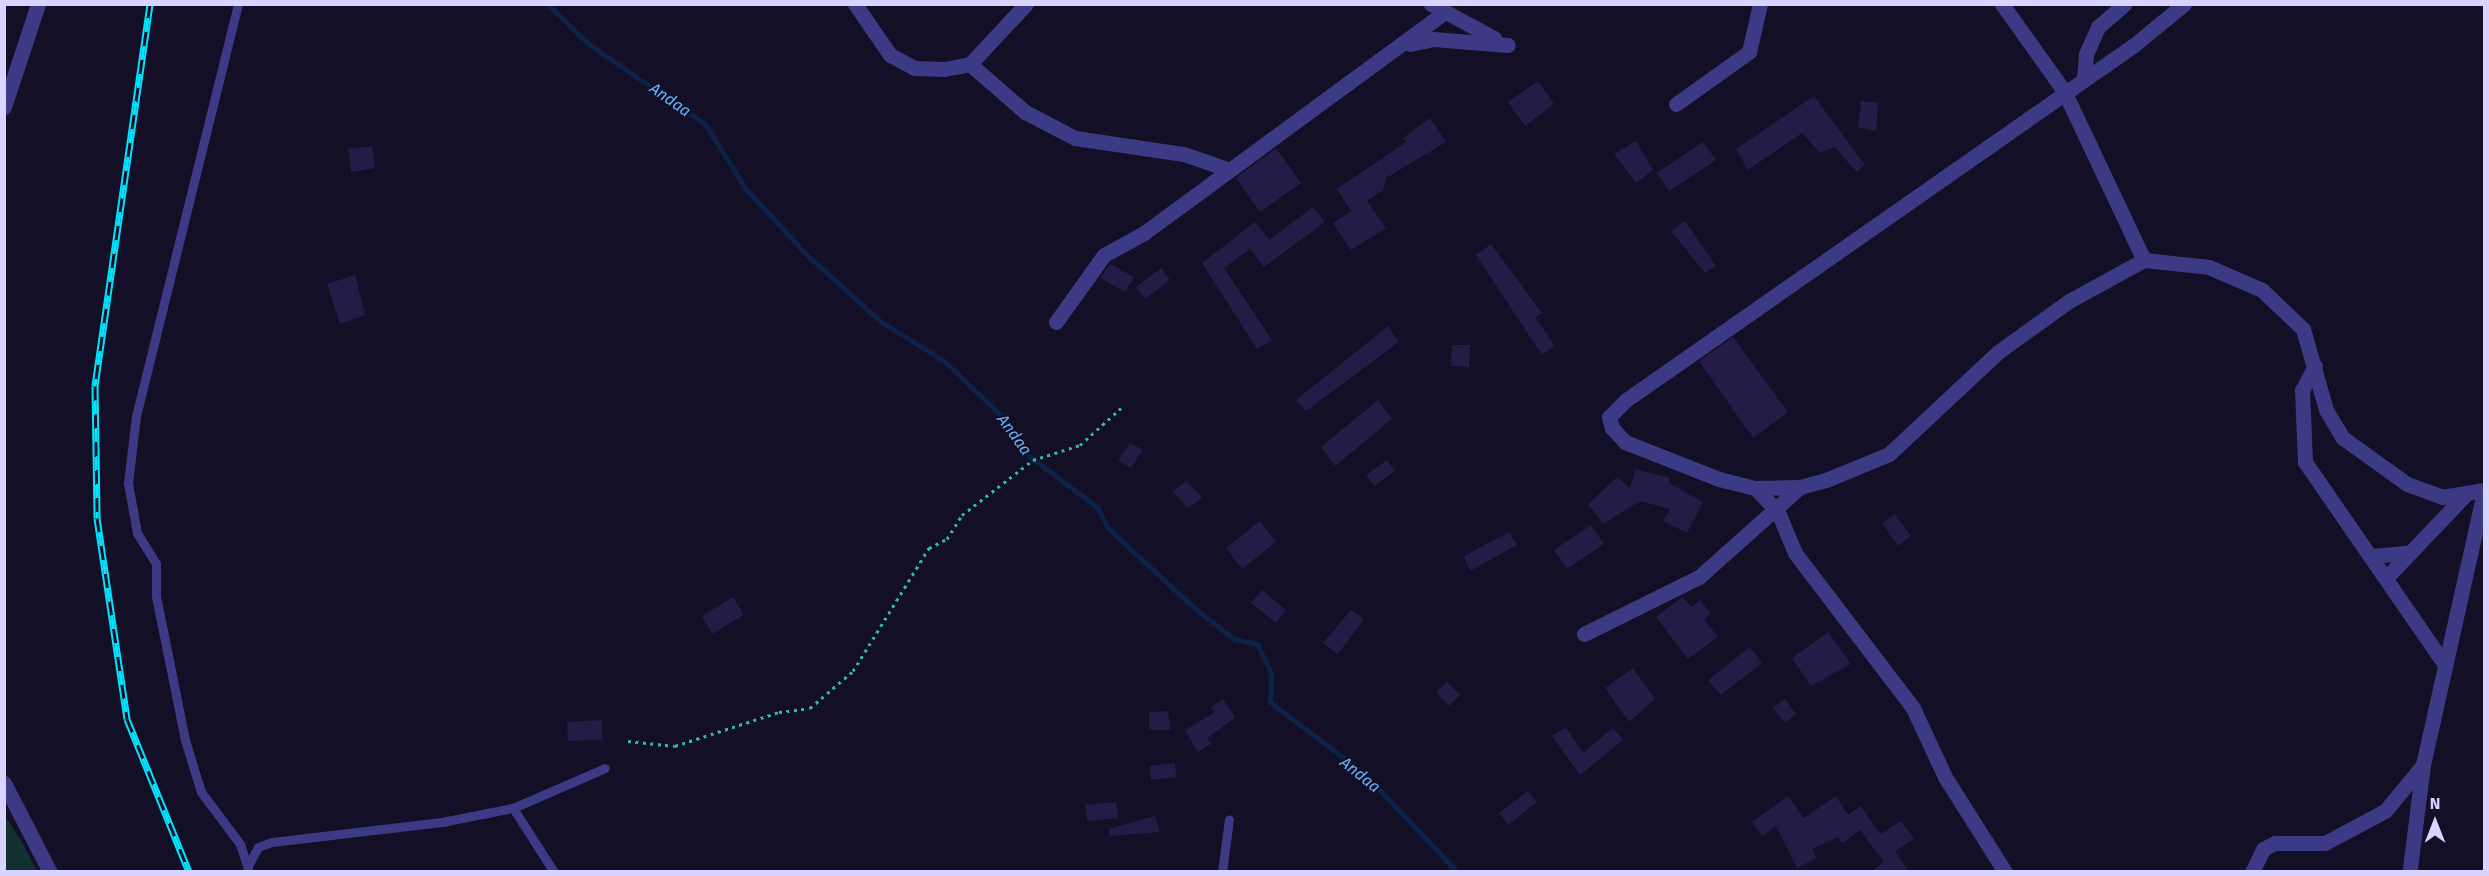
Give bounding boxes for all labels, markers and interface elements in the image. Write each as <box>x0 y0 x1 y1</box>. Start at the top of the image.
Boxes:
water label: Andaa <box>646 79 694 121</box>
water label: Andaa <box>993 411 1035 459</box>
water label: Andaa <box>1336 753 1384 797</box>
north arrow <box>2405 792 2465 852</box>
text: N <box>2430 794 2440 813</box>

